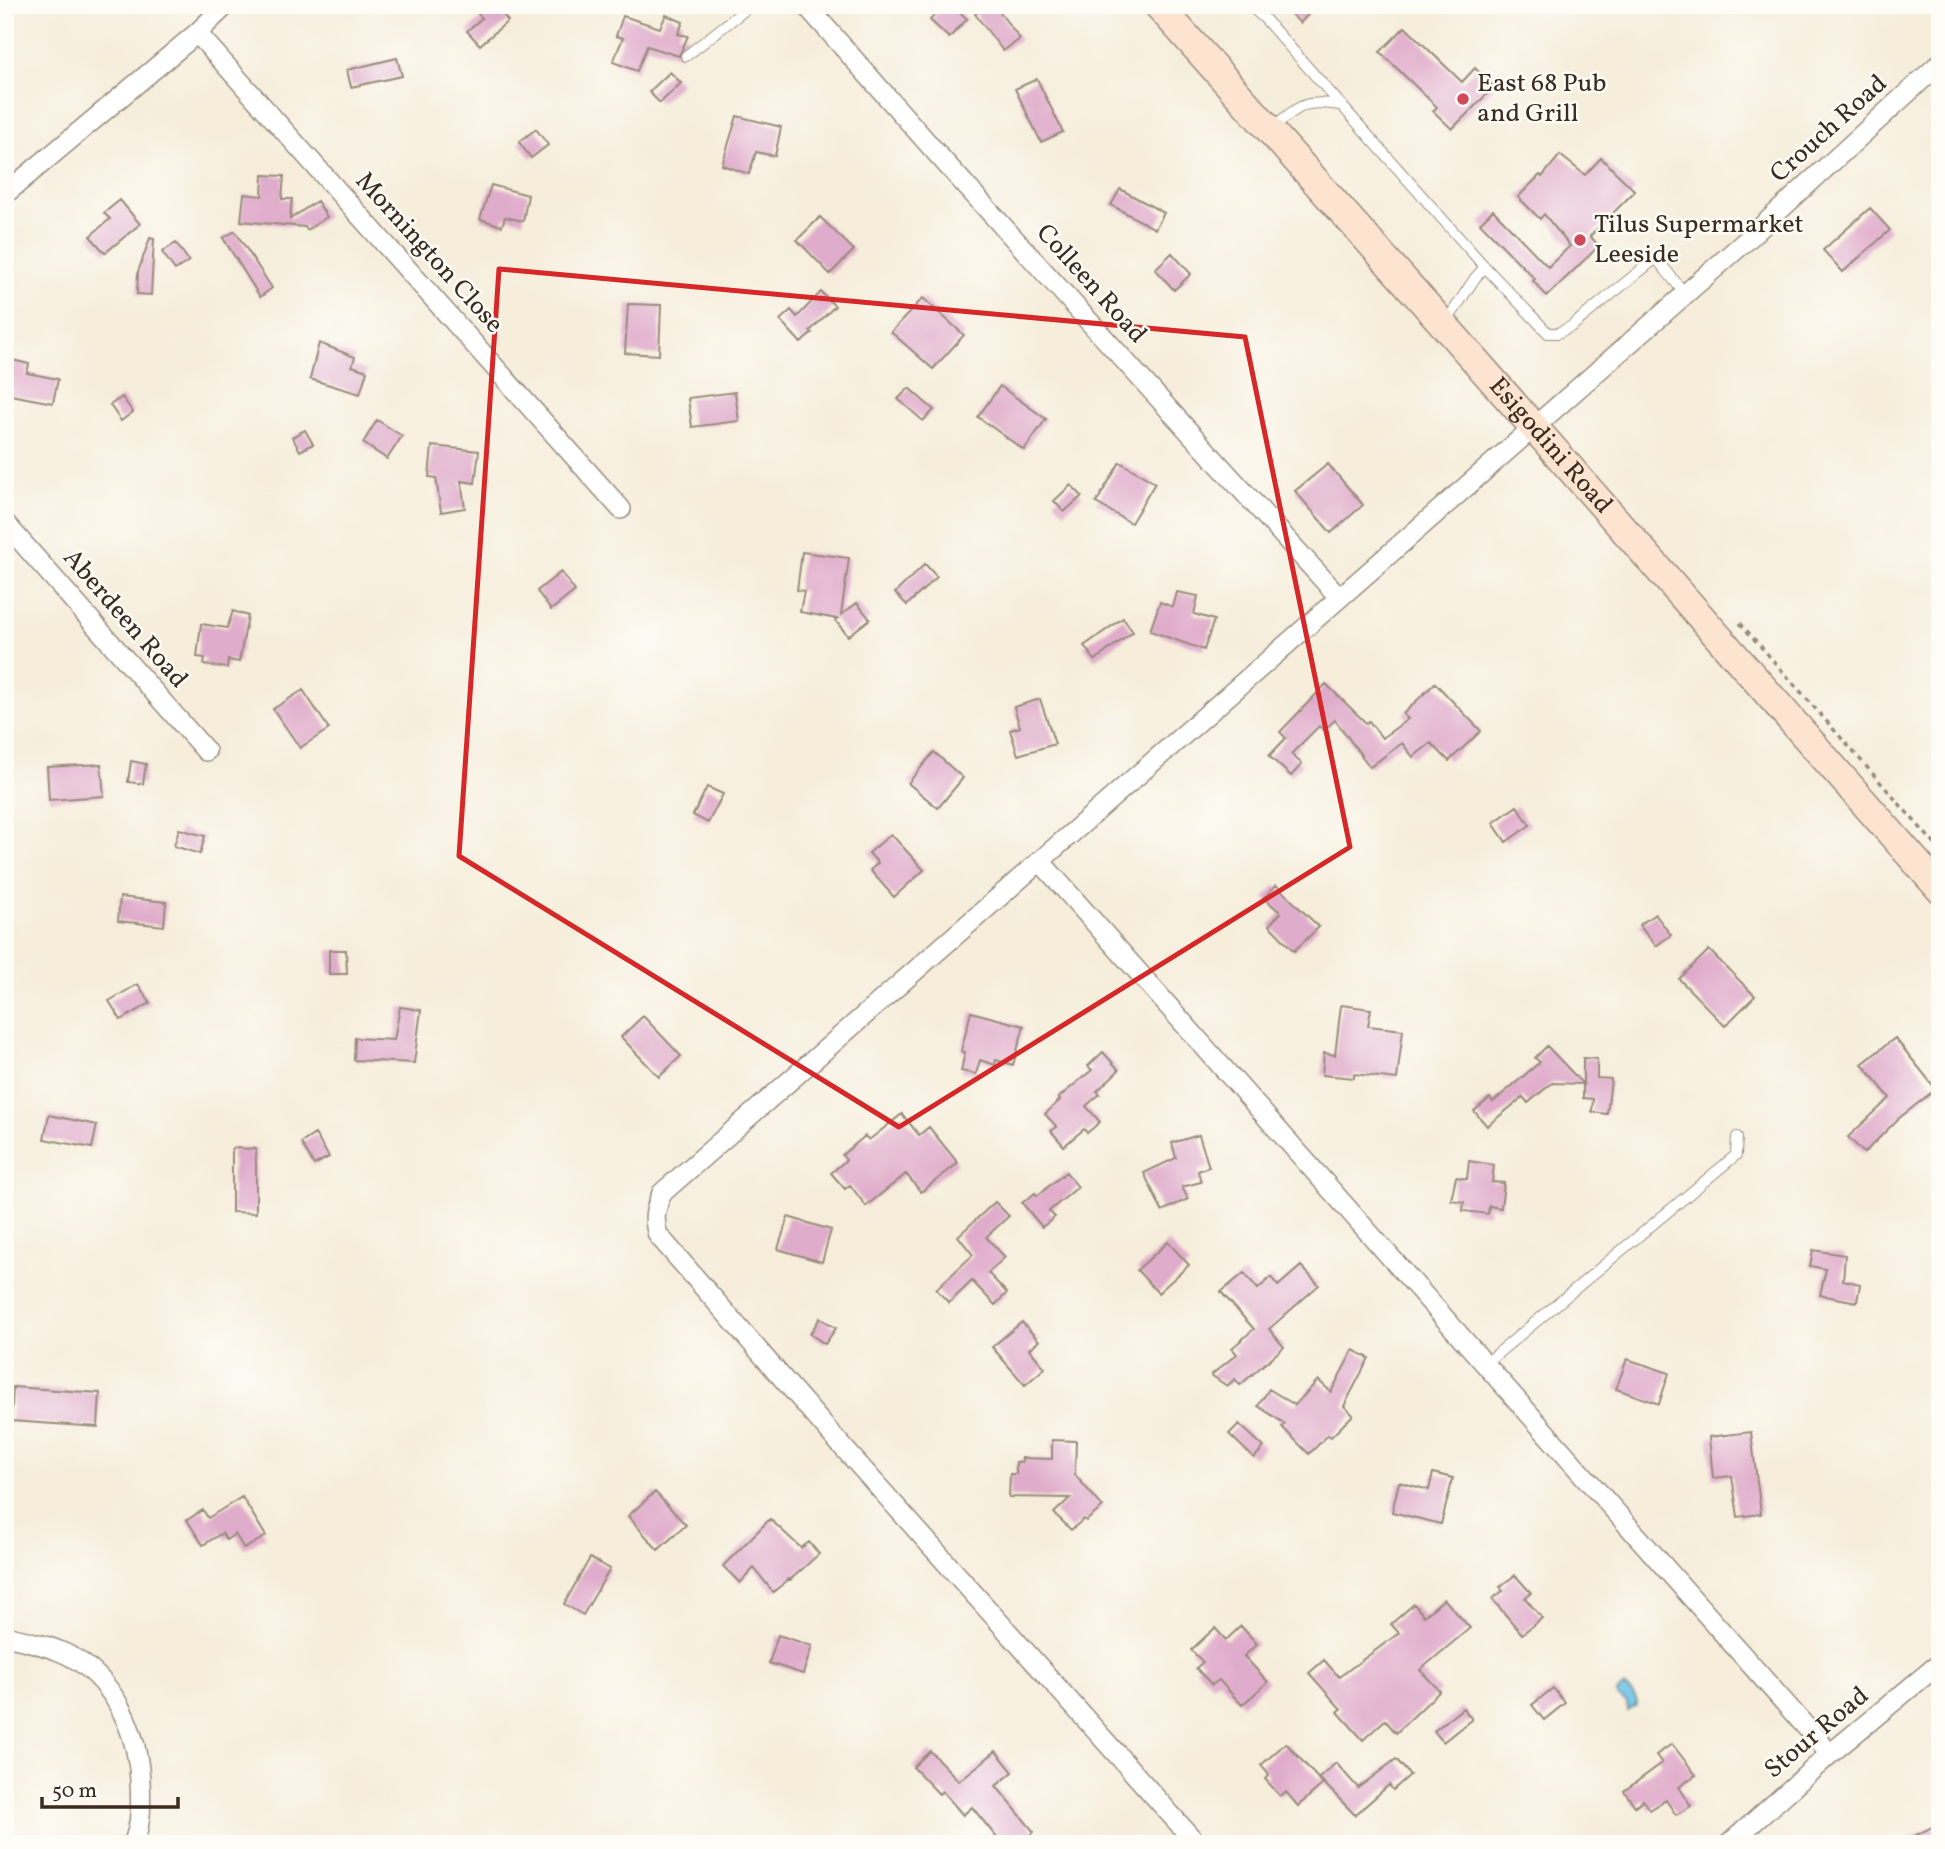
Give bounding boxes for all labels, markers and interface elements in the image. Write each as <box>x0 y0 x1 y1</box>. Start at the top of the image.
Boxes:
place label: East 68 Pub and Grill <box>1477 66 1607 132</box>
street label: Crouch Road <box>1762 67 1896 191</box>
marker: East 68 Pub and Grill <box>1455 91 1471 107</box>
street label: Mornington Close <box>347 164 511 342</box>
place label: Tilus Supermarket Leeside <box>1594 207 1804 273</box>
street label: Colleen Road <box>1027 216 1155 352</box>
marker: Tilus Supermarket Leeside <box>1572 232 1588 248</box>
street label: Esigodini Road <box>1480 369 1620 522</box>
street label: Aberdeen Road <box>54 541 196 697</box>
street label: Stour Road <box>1757 1679 1877 1787</box>
scale bar <box>42 1765 178 1809</box>
text: 50 m <box>52 1777 97 1806</box>

